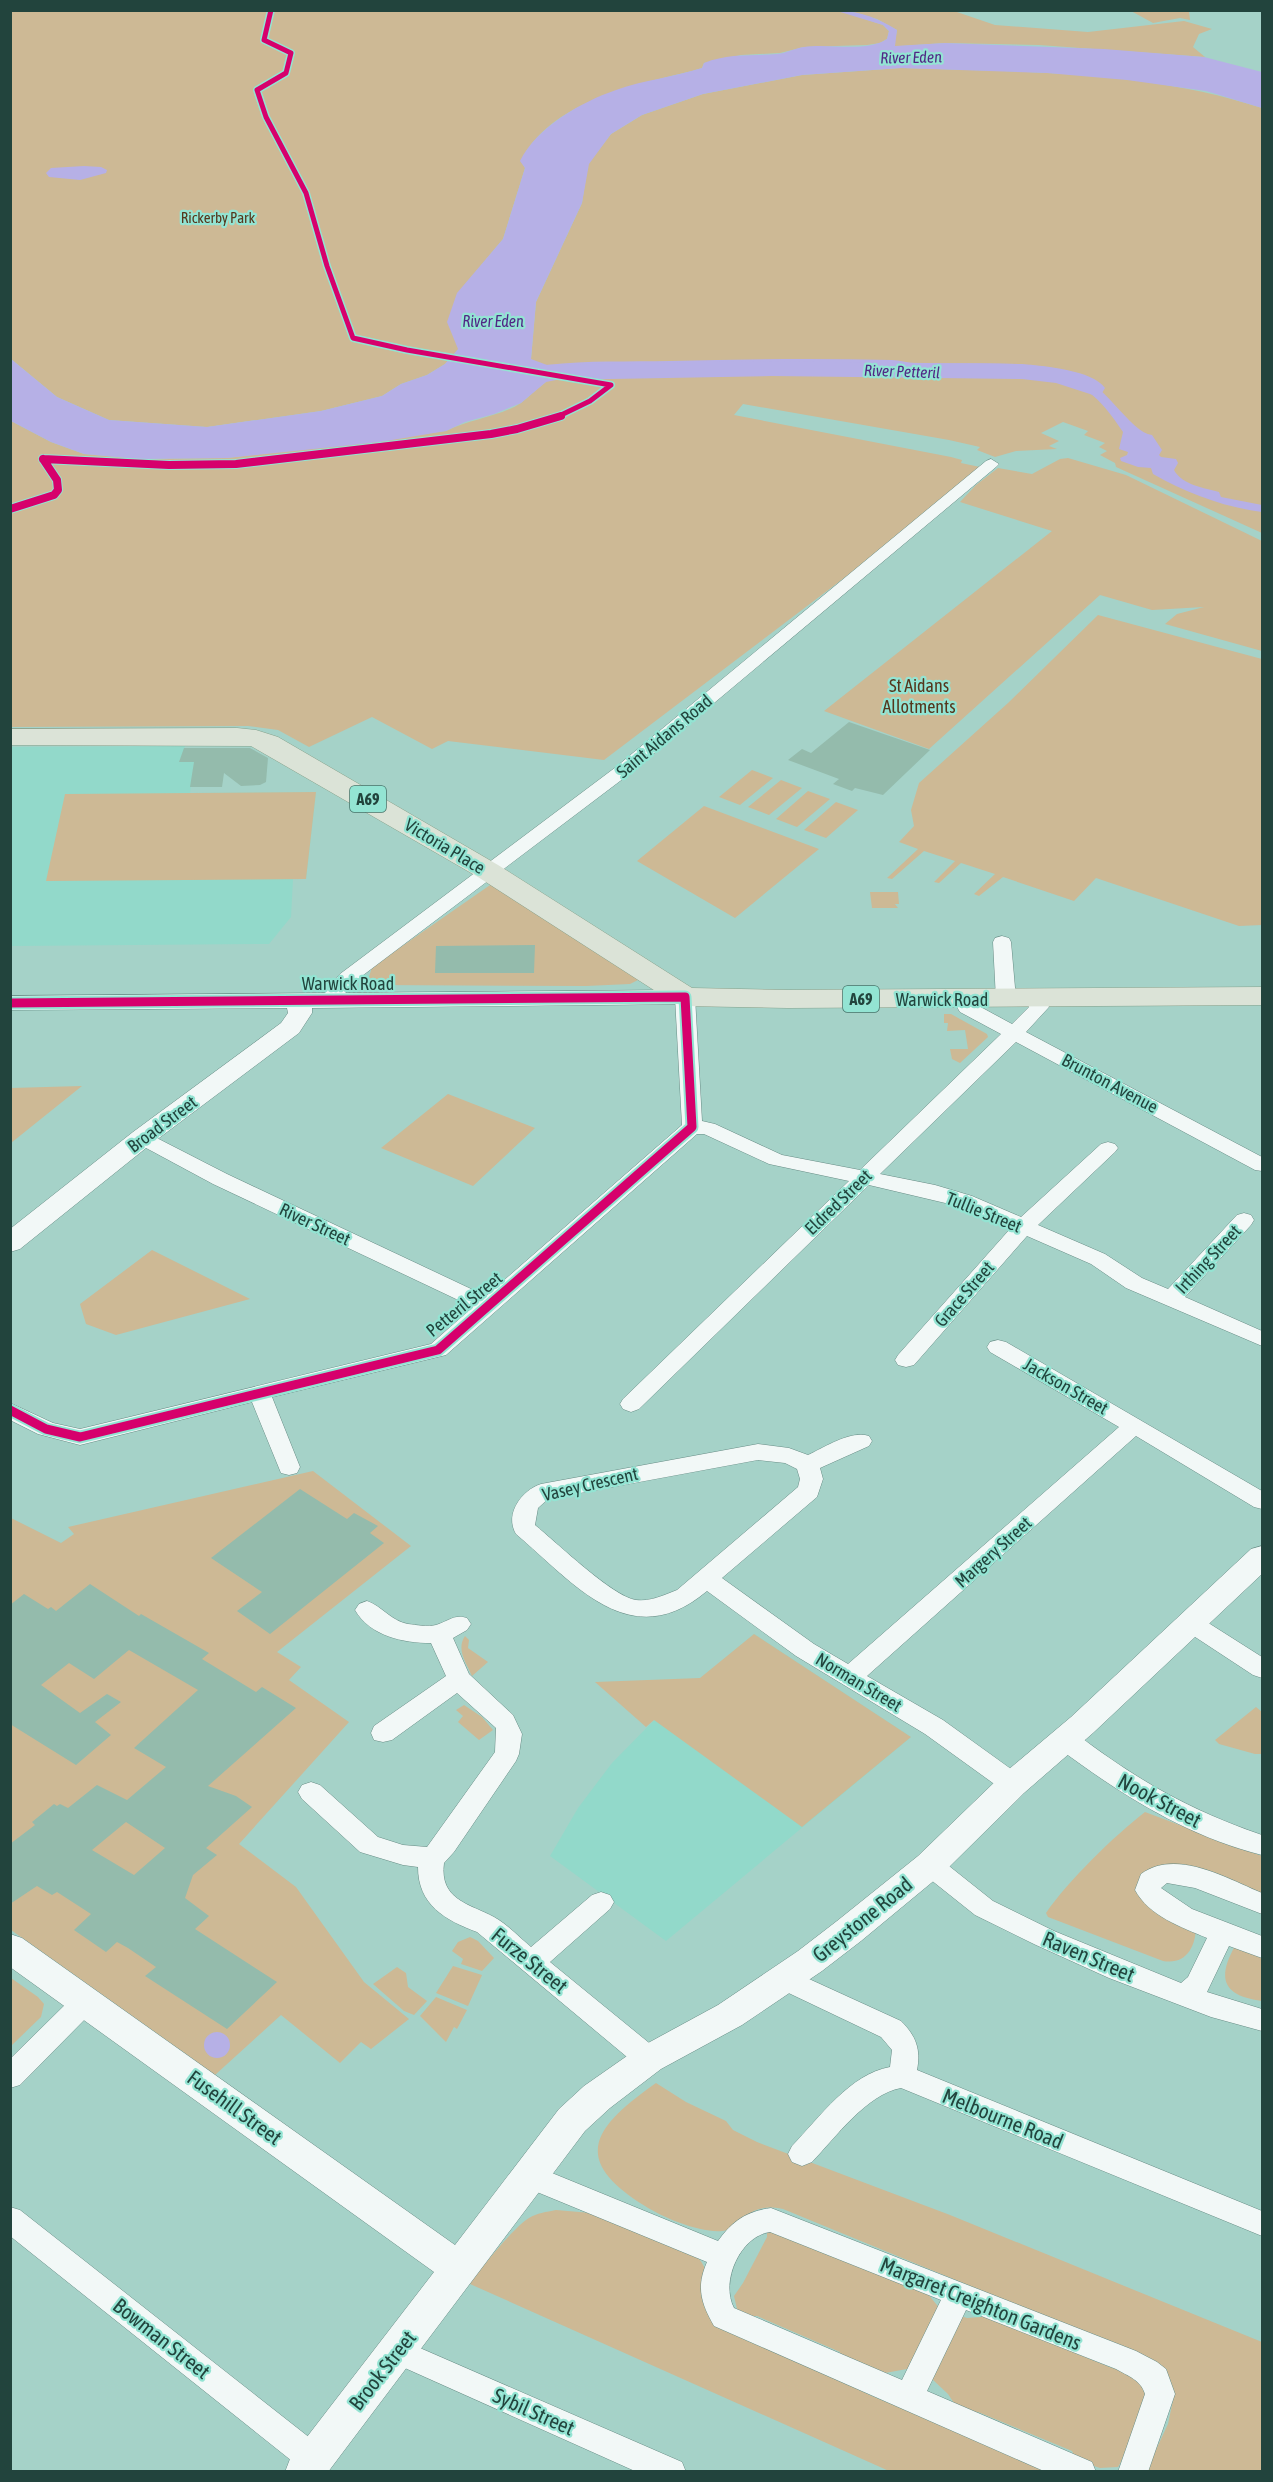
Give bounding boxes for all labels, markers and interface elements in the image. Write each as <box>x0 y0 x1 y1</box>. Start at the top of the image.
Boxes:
water label: River Eden <box>880 47 942 67</box>
park label: Rickerby Park <box>181 209 256 226</box>
water label: River Eden <box>462 312 524 330</box>
water label: River Petteril <box>864 361 940 381</box>
park label: St Aidans Allotments <box>882 675 956 717</box>
street label: Saint Aidans Road <box>612 690 716 782</box>
road number: A69 <box>350 786 386 812</box>
street label: Victoria Place <box>401 814 489 878</box>
street label: Warwick Road <box>302 973 394 994</box>
road number: A69 <box>843 986 879 1012</box>
street label: Warwick Road <box>896 989 988 1010</box>
street label: Brunton Avenue <box>1058 1049 1162 1117</box>
street label: Broad Street <box>123 1091 201 1157</box>
street label: Eldred Street <box>800 1165 876 1239</box>
street label: Tullie Street <box>943 1187 1025 1237</box>
street label: River Street <box>276 1198 354 1250</box>
street label: Irthing Street <box>1171 1220 1245 1298</box>
street label: Grace Street <box>930 1257 998 1331</box>
street label: Petteril Street <box>422 1267 506 1341</box>
street label: Jackson Street <box>1020 1353 1112 1419</box>
street label: Vasey Crescent <box>540 1463 640 1505</box>
street label: Margery Street <box>951 1512 1035 1592</box>
street label: Norman Street <box>812 1648 906 1716</box>
street label: Nook Street <box>1114 1768 1206 1832</box>
street label: Greystone Road <box>807 1872 917 1966</box>
street label: Furze Street <box>487 1922 573 1998</box>
street label: Raven Street <box>1039 1926 1139 1986</box>
street label: Fusehill Street <box>183 2065 287 2149</box>
street label: Melbourne Road <box>939 2083 1067 2153</box>
street label: Margaret Creighton Gardens <box>877 2252 1085 2354</box>
street label: Bowman Street <box>109 2293 215 2383</box>
street label: Brook Street <box>344 2326 420 2414</box>
street label: Sybil Street <box>490 2382 578 2440</box>

